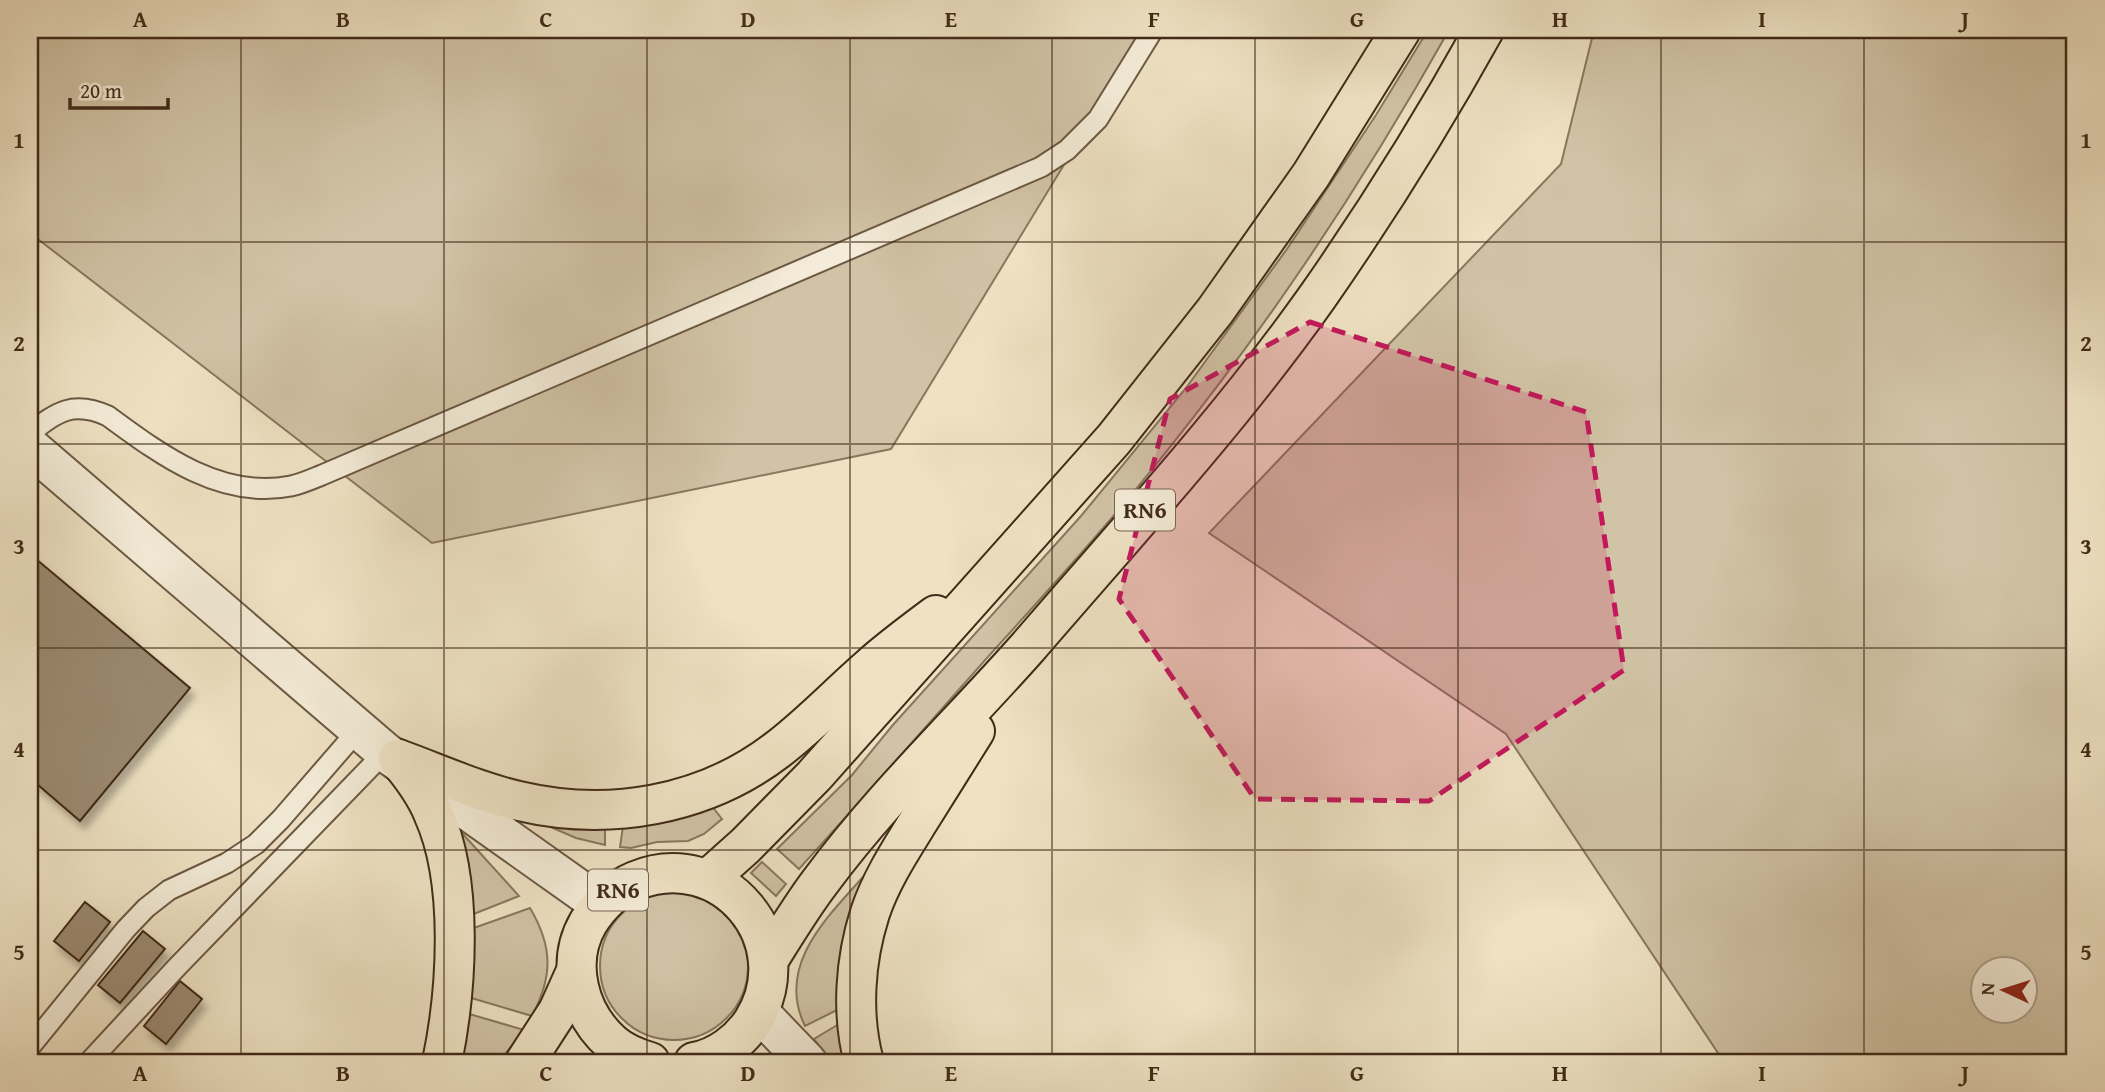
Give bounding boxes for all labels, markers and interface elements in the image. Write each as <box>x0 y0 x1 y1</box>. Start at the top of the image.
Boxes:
text: A <box>133 2 148 35</box>
text: B <box>336 2 350 35</box>
text: C <box>539 2 553 35</box>
text: D <box>741 2 756 35</box>
text: E <box>945 2 957 35</box>
text: F <box>1148 2 1160 35</box>
text: G <box>1350 2 1364 35</box>
text: H <box>1552 2 1568 35</box>
text: I <box>1758 2 1766 35</box>
text: J <box>1957 2 1969 35</box>
scale bar <box>70 66 168 110</box>
text: 20 m <box>80 75 122 106</box>
text: 1 <box>13 123 25 156</box>
text: 1 <box>2080 123 2092 156</box>
text: 2 <box>13 326 25 359</box>
text: 2 <box>2080 326 2092 359</box>
road number: RN6 <box>1115 490 1175 530</box>
text: 3 <box>13 529 25 562</box>
text: 3 <box>2080 529 2092 562</box>
text: 4 <box>13 732 25 765</box>
text: 4 <box>2080 732 2092 765</box>
road number: RN6 <box>588 870 648 910</box>
text: 5 <box>13 935 25 968</box>
text: 5 <box>2080 935 2092 968</box>
north arrow <box>1968 956 2038 1026</box>
text: N <box>1973 981 2001 996</box>
text: A <box>133 1056 148 1089</box>
text: B <box>336 1056 350 1089</box>
text: C <box>539 1056 553 1089</box>
text: D <box>741 1056 756 1089</box>
text: E <box>945 1056 957 1089</box>
text: F <box>1148 1056 1160 1089</box>
text: G <box>1350 1056 1364 1089</box>
text: H <box>1552 1056 1568 1089</box>
text: I <box>1758 1056 1766 1089</box>
text: J <box>1957 1056 1969 1089</box>

